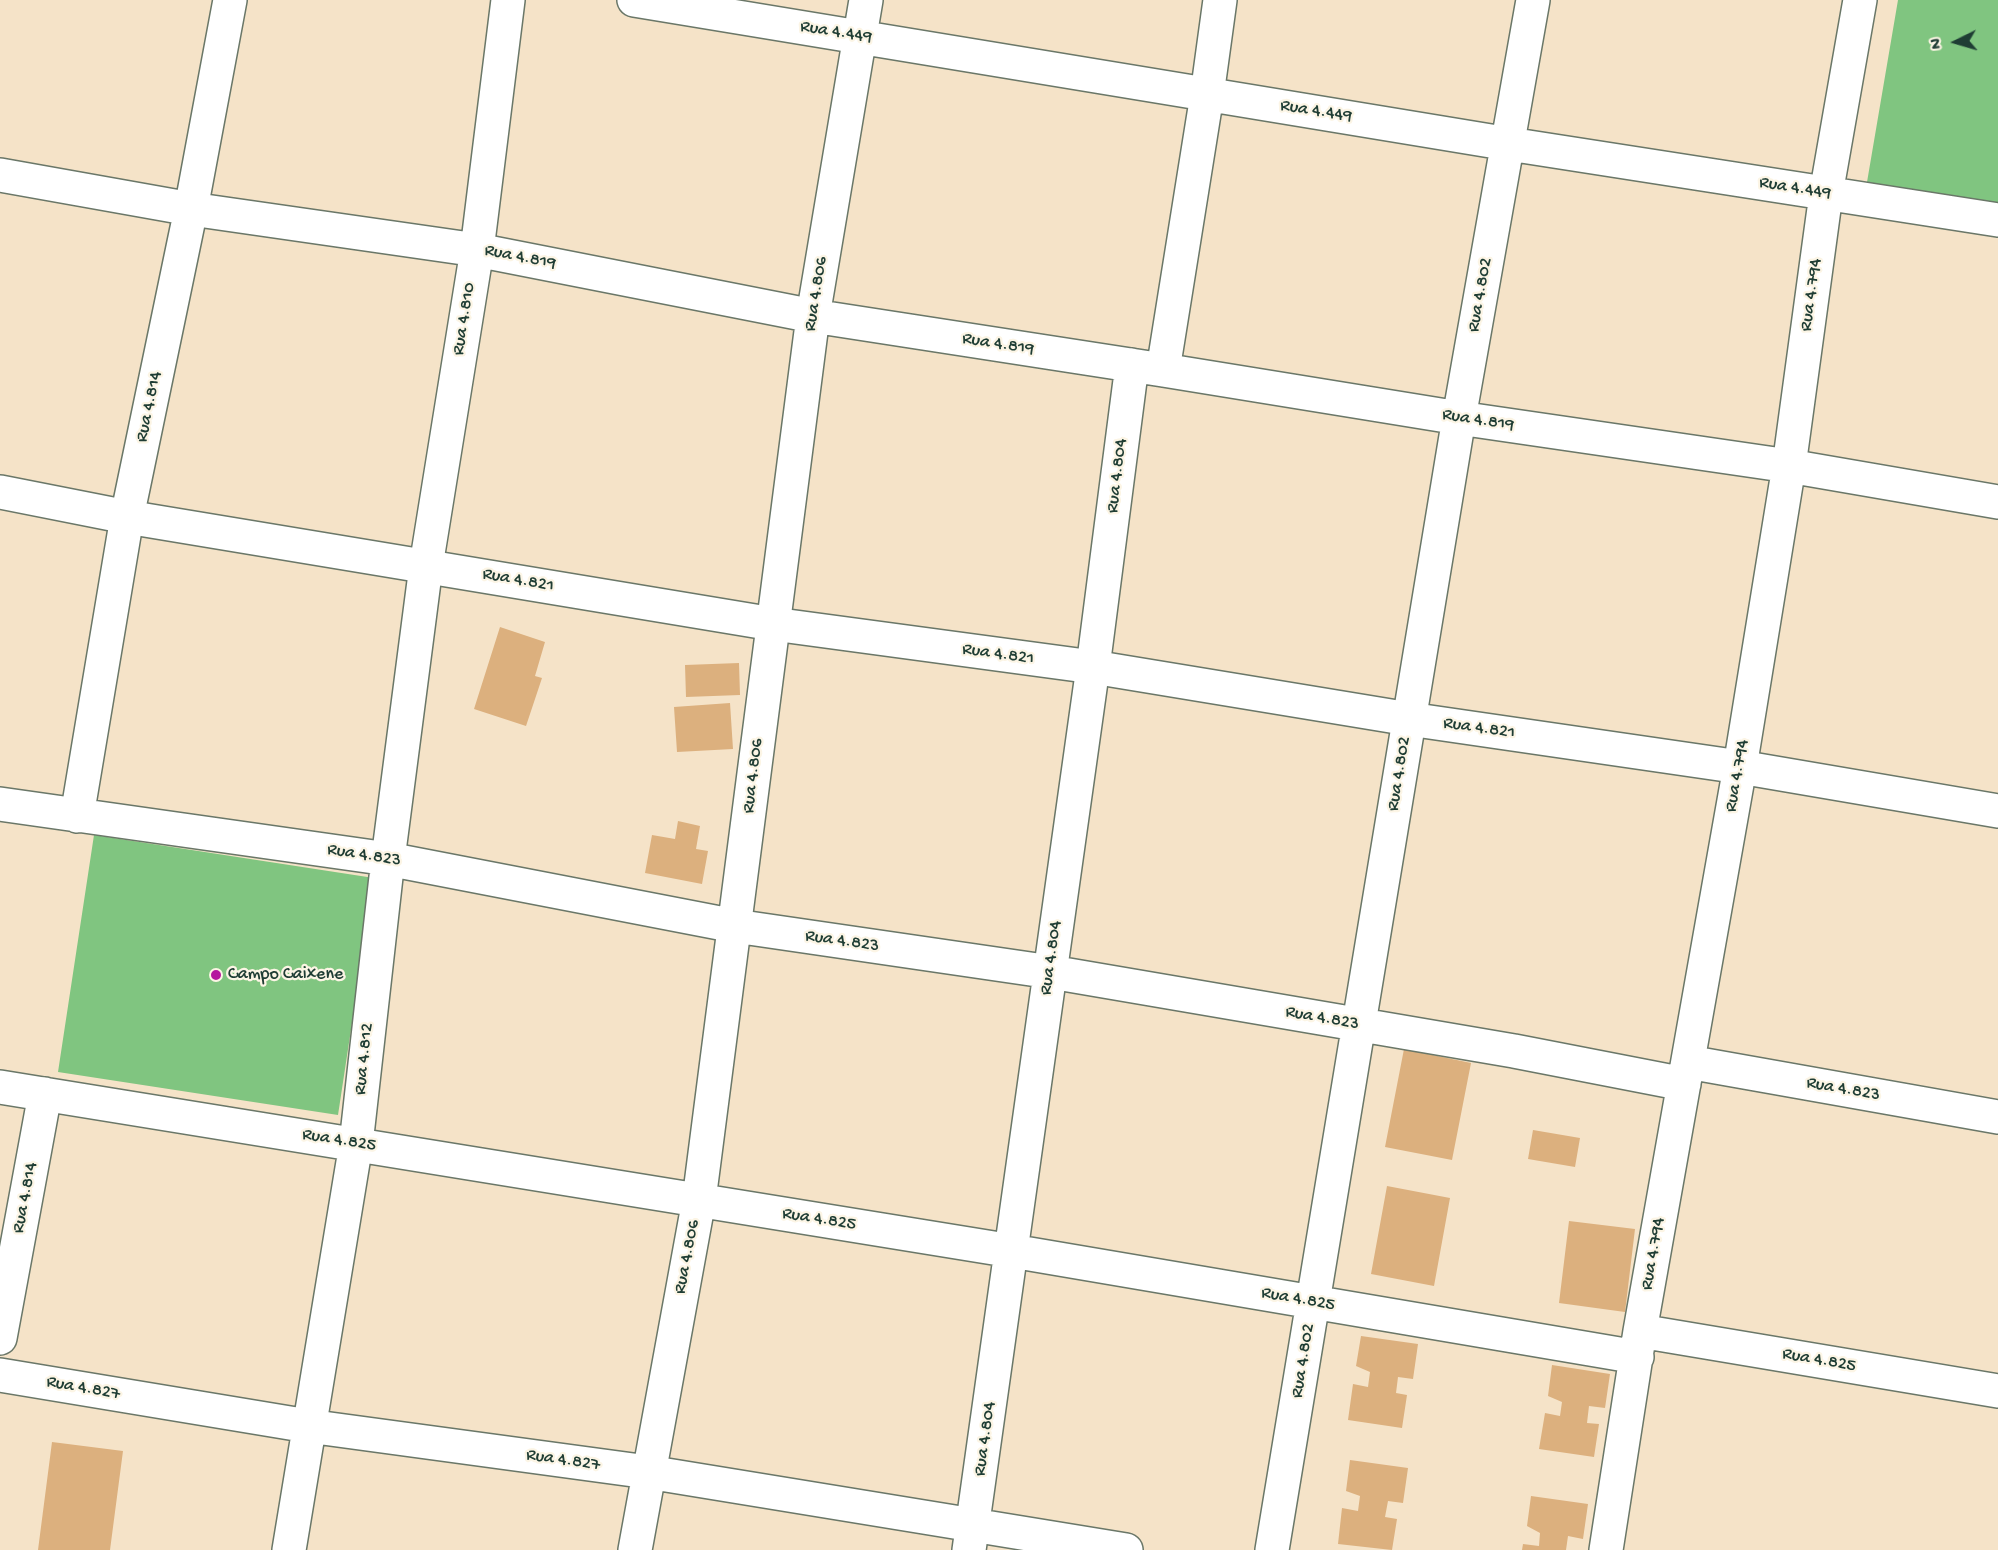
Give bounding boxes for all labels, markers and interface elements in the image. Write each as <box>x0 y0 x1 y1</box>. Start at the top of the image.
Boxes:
north arrow <box>1926 12 1986 72</box>
street label: Rua 4.449 <box>799 17 873 49</box>
text: N <box>1928 38 1947 50</box>
street label: Rua 4.449 <box>1279 96 1353 128</box>
street label: Rua 4.449 <box>1758 173 1832 205</box>
street label: Rua 4.819 <box>482 240 558 276</box>
street label: Rua 4.806 <box>800 255 834 333</box>
street label: Rua 4.802 <box>1464 256 1498 334</box>
street label: Rua 4.794 <box>1796 257 1828 333</box>
street label: Rua 4.810 <box>449 281 481 357</box>
street label: Rua 4.819 <box>961 329 1035 361</box>
street label: Rua 4.814 <box>132 370 168 444</box>
street label: Rua 4.819 <box>1441 405 1515 437</box>
street label: Rua 4.804 <box>1103 438 1133 514</box>
street label: Rua 4.821 <box>481 564 555 598</box>
street label: Rua 4.821 <box>961 639 1035 671</box>
street label: Rua 4.821 <box>1442 713 1516 745</box>
street label: Rua 4.802 <box>1383 735 1417 813</box>
street label: Rua 4.806 <box>739 737 769 815</box>
street label: Rua 4.794 <box>1721 738 1755 814</box>
street label: Rua 4.823 <box>326 840 402 872</box>
street label: Rua 4.804 <box>1036 919 1068 997</box>
street label: Rua 4.823 <box>804 926 880 958</box>
place label: Campo Caixene <box>228 964 343 986</box>
marker: Campo Caixene <box>209 968 223 982</box>
street label: Rua 4.823 <box>1284 1002 1360 1036</box>
street label: Rua 4.812 <box>350 1022 380 1096</box>
street label: Rua 4.823 <box>1805 1073 1881 1107</box>
street label: Rua 4.825 <box>301 1125 377 1157</box>
street label: Rua 4.814 <box>9 1161 43 1235</box>
street label: Rua 4.825 <box>781 1204 857 1236</box>
street label: Rua 4.794 <box>1637 1216 1671 1292</box>
street label: Rua 4.806 <box>670 1218 706 1296</box>
street label: Rua 4.825 <box>1259 1283 1337 1317</box>
street label: Rua 4.802 <box>1287 1322 1321 1400</box>
street label: Rua 4.825 <box>1780 1344 1858 1378</box>
street label: Rua 4.827 <box>45 1372 121 1406</box>
street label: Rua 4.804 <box>970 1400 1002 1478</box>
street label: Rua 4.827 <box>525 1445 601 1477</box>

